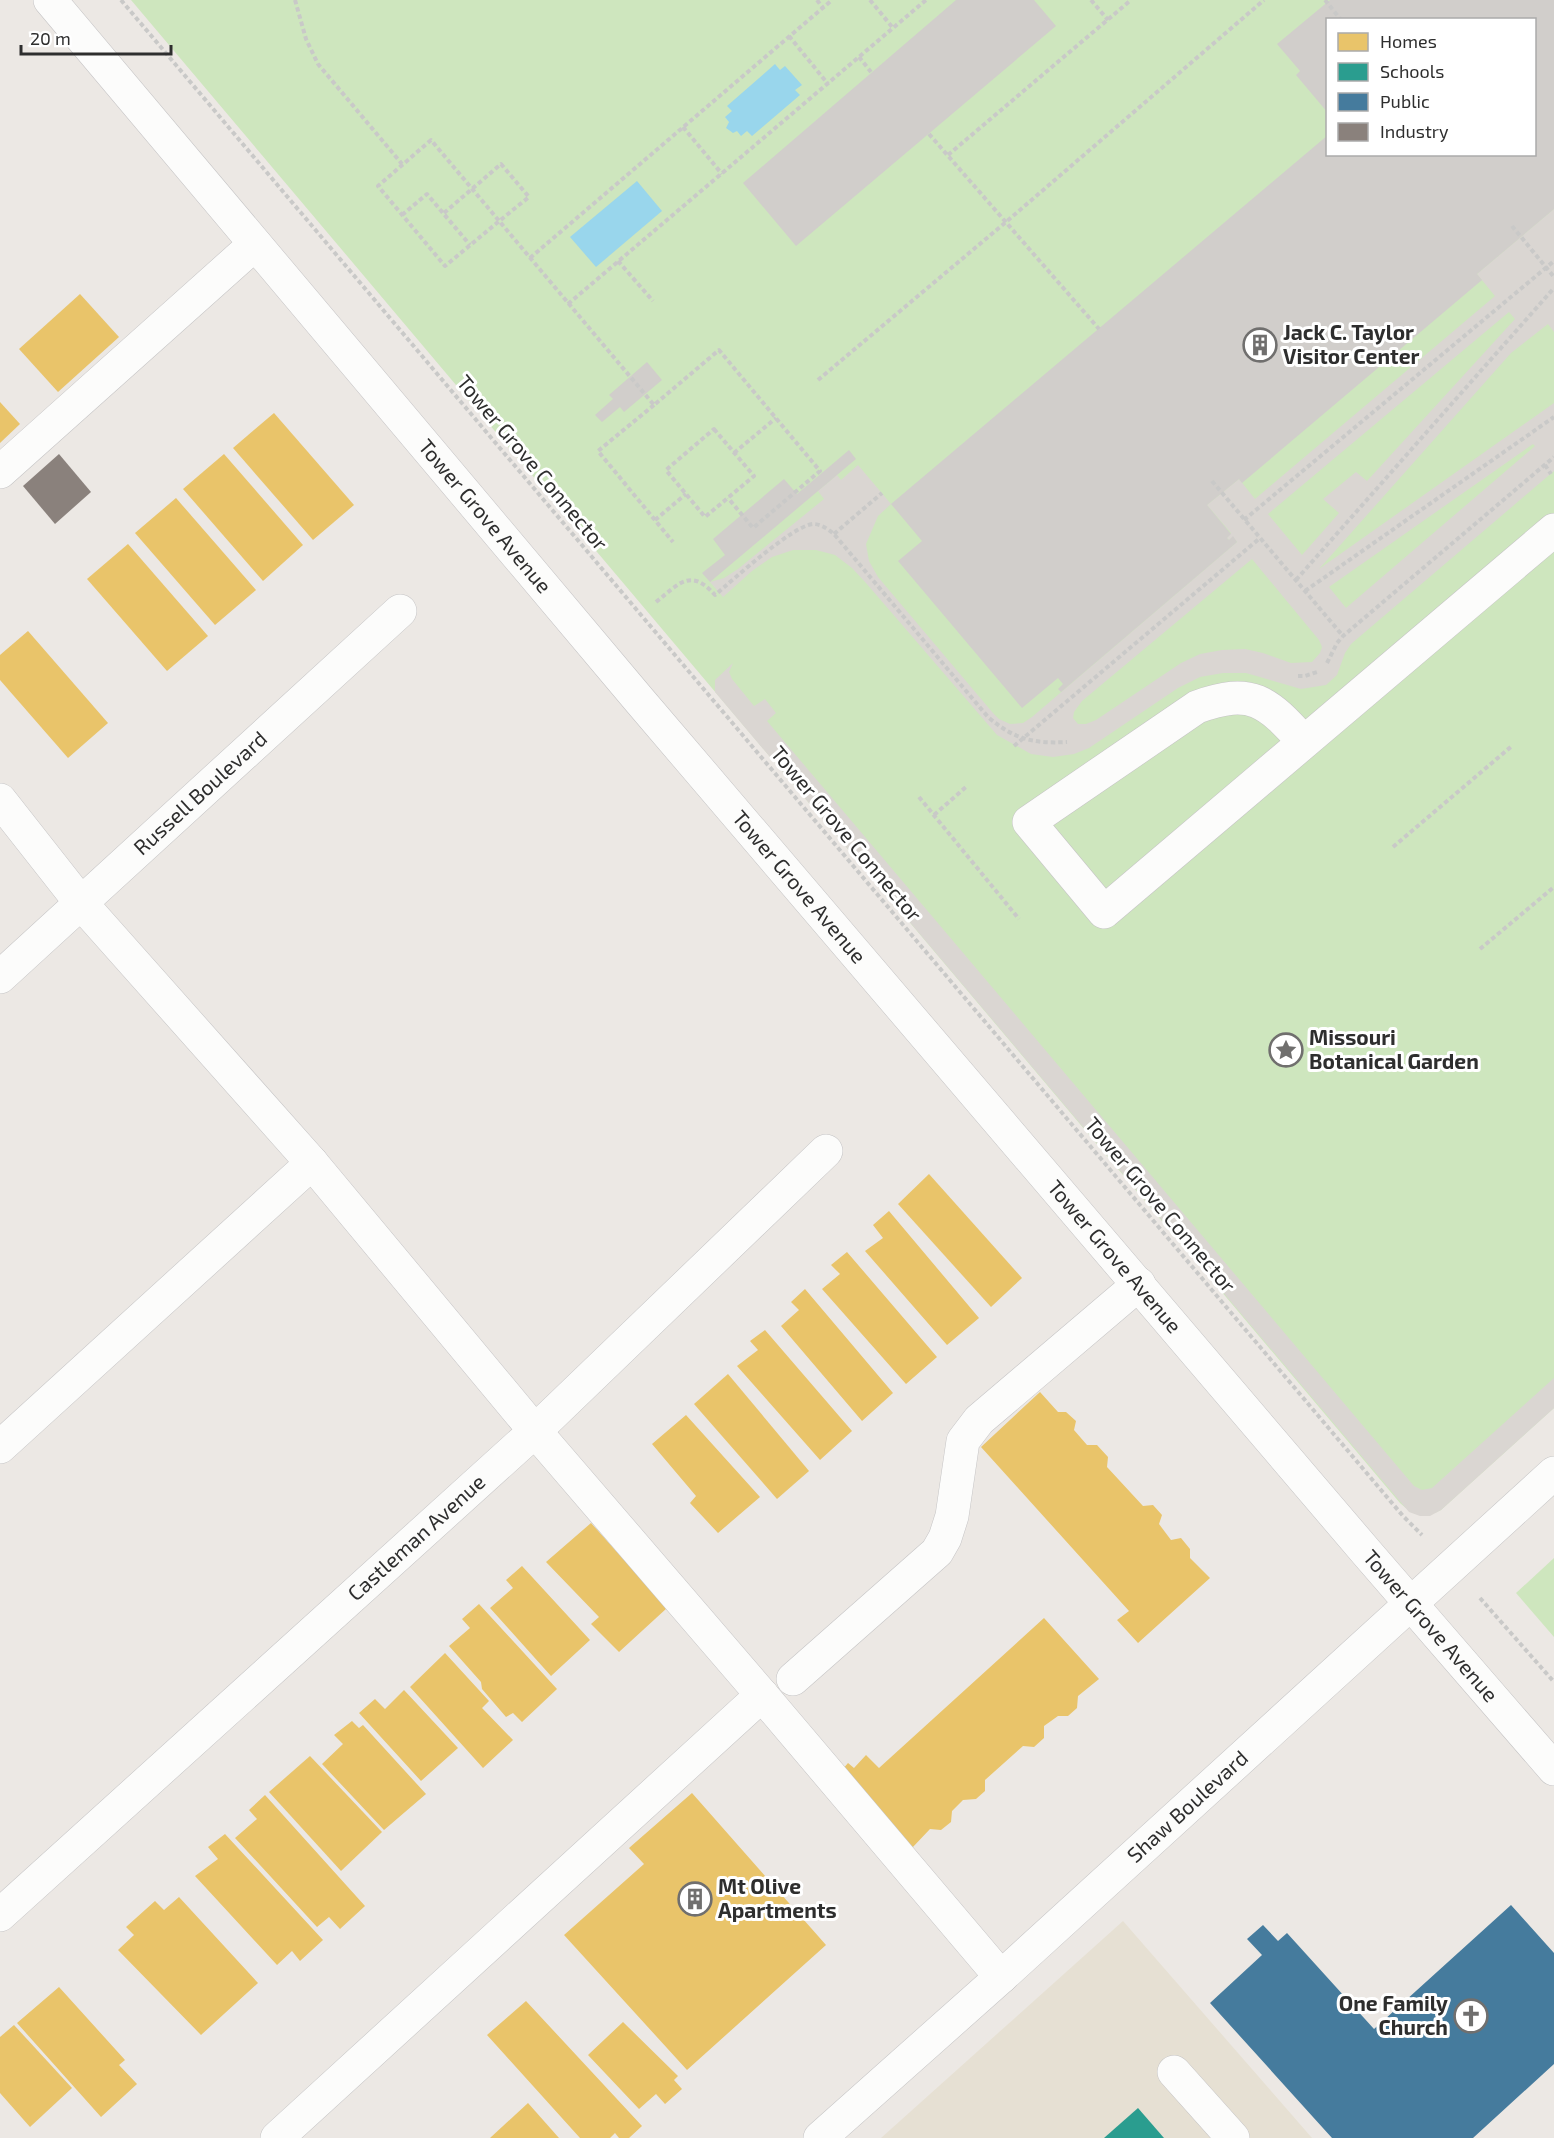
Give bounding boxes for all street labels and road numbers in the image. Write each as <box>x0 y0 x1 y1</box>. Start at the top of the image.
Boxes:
street label: Tower Grove Connector <box>452 369 614 555</box>
street label: Tower Grove Avenue <box>414 434 558 597</box>
street label: Russell Boulevard <box>128 725 271 859</box>
street label: Tower Grove Connector <box>766 740 928 926</box>
street label: Tower Grove Avenue <box>728 805 872 968</box>
street label: Tower Grove Connector <box>1080 1111 1242 1297</box>
street label: Tower Grove Avenue <box>1043 1174 1188 1337</box>
street label: Castleman Avenue <box>342 1468 490 1605</box>
street label: Tower Grove Avenue <box>1359 1544 1504 1706</box>
street label: Shaw Boulevard <box>1121 1744 1252 1867</box>

